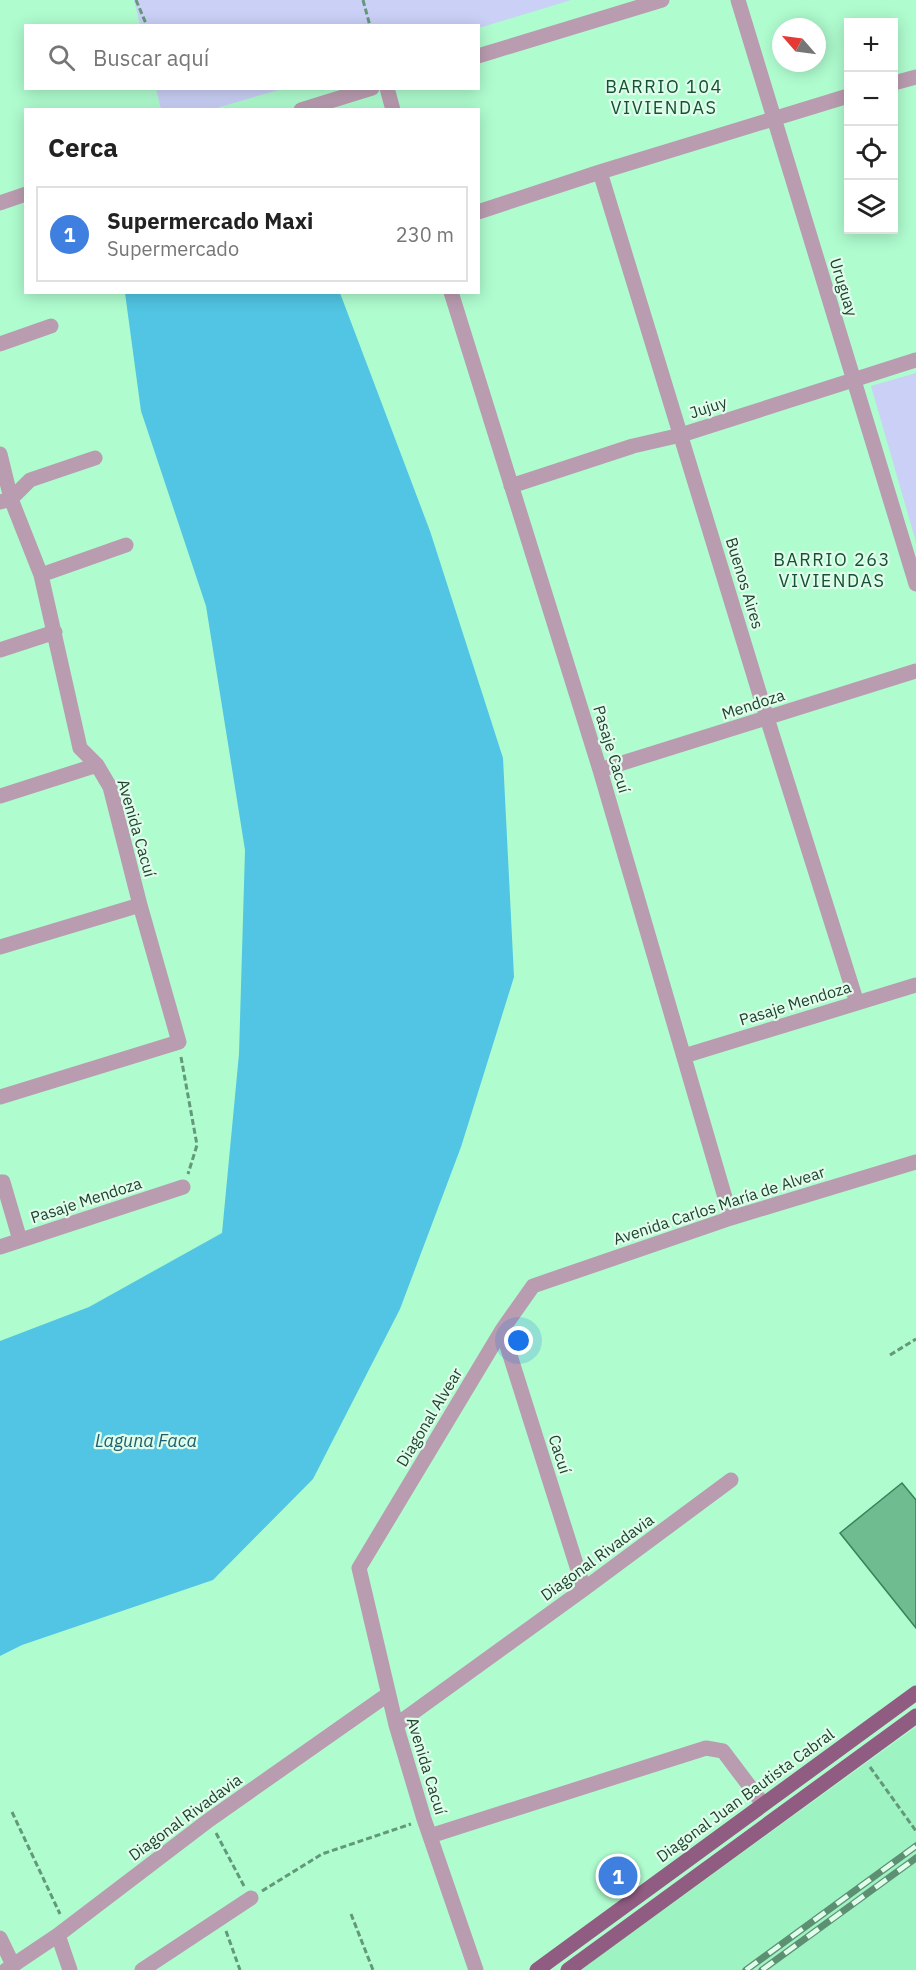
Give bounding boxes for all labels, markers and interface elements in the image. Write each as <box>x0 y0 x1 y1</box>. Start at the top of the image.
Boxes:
north arrow <box>772 18 826 72</box>
map controls <box>844 18 898 234</box>
button: + <box>844 18 898 72</box>
search box <box>24 24 480 90</box>
icon: search <box>45 41 78 74</box>
text: Buscar aquí <box>93 43 209 72</box>
button: − <box>844 72 898 126</box>
district label: BARRIO 104 VIVIENDAS <box>605 75 723 119</box>
button: locate <box>844 126 898 180</box>
text: Cerca <box>48 130 118 164</box>
button: layers <box>844 180 898 234</box>
text: Supermercado Maxi <box>107 206 313 235</box>
text: 1 <box>64 221 76 248</box>
text: 230 m <box>396 221 454 248</box>
text: Supermercado <box>107 235 239 262</box>
street label: Uruguay <box>826 256 862 318</box>
street label: Jujuy <box>687 392 729 422</box>
street label: Buenos Aires <box>722 535 768 631</box>
district label: BARRIO 263 VIVIENDAS <box>773 548 891 592</box>
street label: Mendoza <box>719 684 787 724</box>
street label: Pasaje Cacuí <box>589 703 635 795</box>
street label: Avenida Cacuí <box>113 777 161 879</box>
street label: Pasaje Mendoza <box>737 976 854 1030</box>
street label: Avenida Carlos María de Alvear <box>611 1161 827 1249</box>
street label: Pasaje Mendoza <box>28 1172 145 1227</box>
your location <box>504 1326 533 1355</box>
street label: Diagonal Alvear <box>392 1364 466 1470</box>
water label: Laguna Faca <box>95 1429 197 1452</box>
street label: Cacuí <box>544 1432 576 1476</box>
street label: Diagonal Rivadavia <box>537 1509 658 1605</box>
street label: Avenida Cacuí <box>403 1715 451 1817</box>
street label: Diagonal Juan Bautista Cabral <box>652 1724 838 1866</box>
street label: Diagonal Rivadavia <box>125 1769 246 1865</box>
pin: 1 <box>598 1854 638 1898</box>

